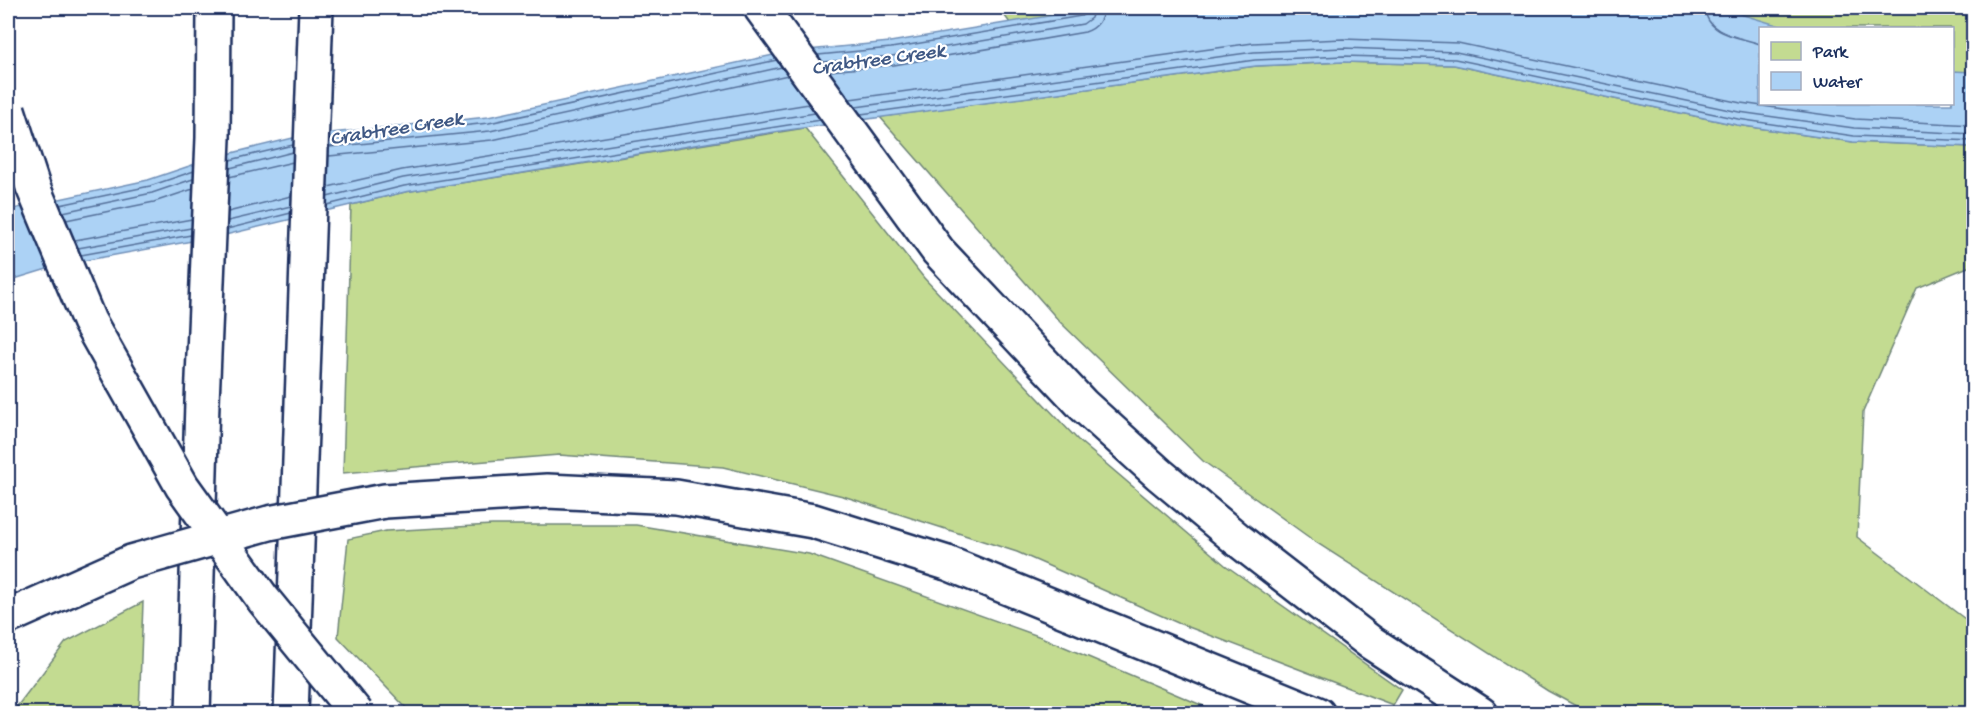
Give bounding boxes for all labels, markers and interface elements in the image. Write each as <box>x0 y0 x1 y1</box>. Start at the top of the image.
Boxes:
legend <box>1759 27 1954 105</box>
water label: Crabtree Creek <box>810 39 949 83</box>
text: Park <box>1812 43 1849 64</box>
text: Water <box>1813 73 1863 94</box>
water label: Crabtree Creek <box>328 107 467 153</box>

